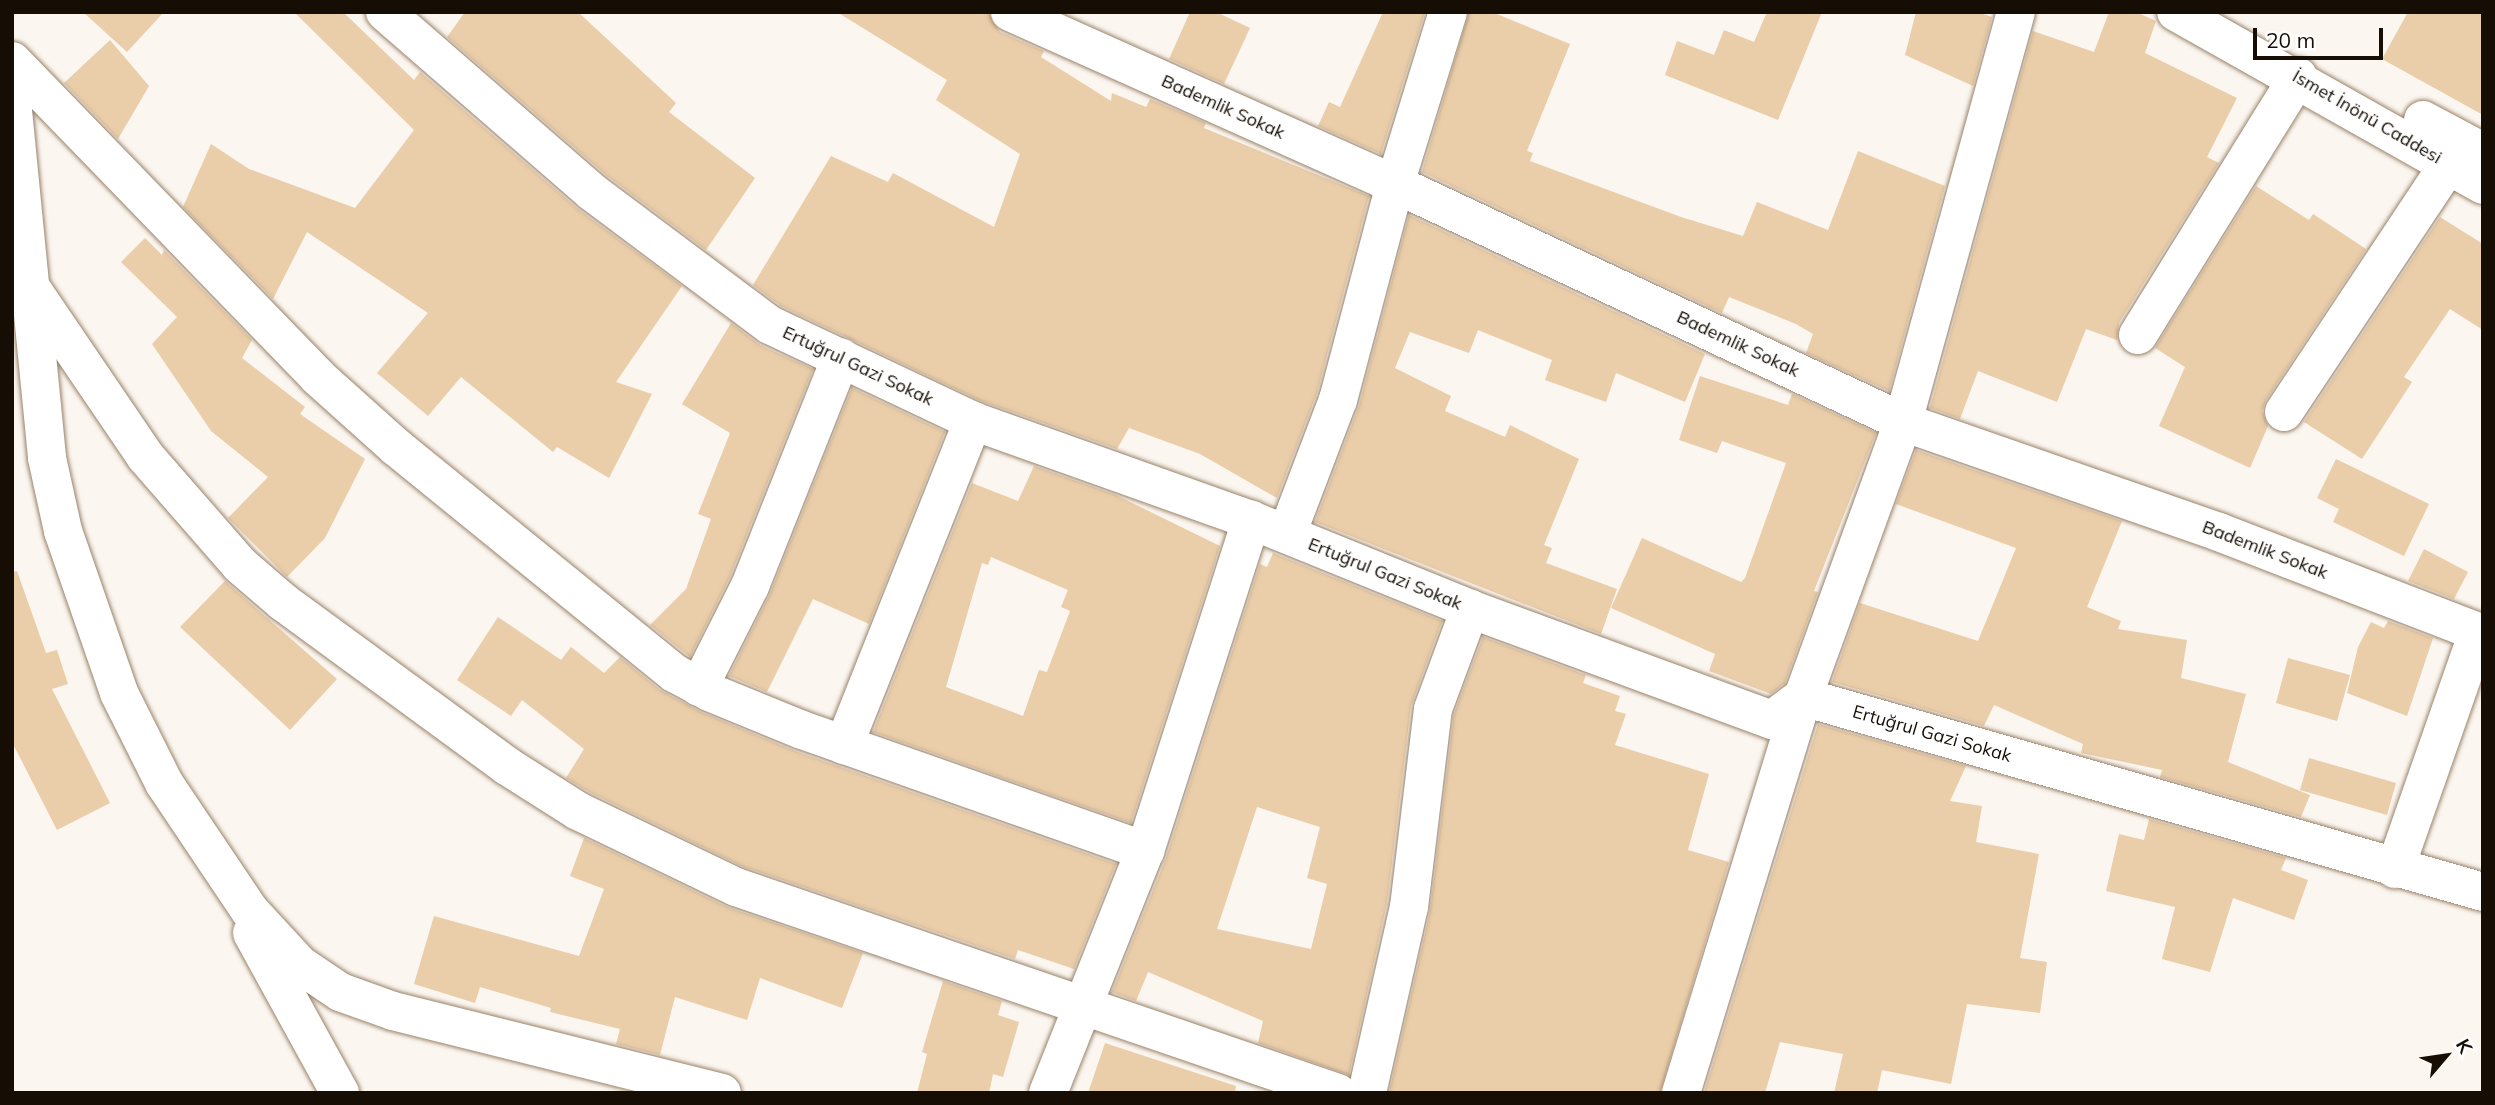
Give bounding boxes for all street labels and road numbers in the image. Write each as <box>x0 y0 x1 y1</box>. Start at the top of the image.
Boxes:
street label: İsmet İnönü Caddesi <box>2289 65 2445 169</box>
street label: Bademlik Sokak <box>1158 70 1288 144</box>
street label: Bademlik Sokak <box>1673 306 1803 382</box>
street label: Ertuğrul Gazi Sokak <box>779 322 937 410</box>
street label: Bademlik Sokak <box>2199 516 2331 584</box>
street label: Ertuğrul Gazi Sokak <box>1305 533 1465 615</box>
street label: Ertuğrul Gazi Sokak <box>1850 701 2014 767</box>

